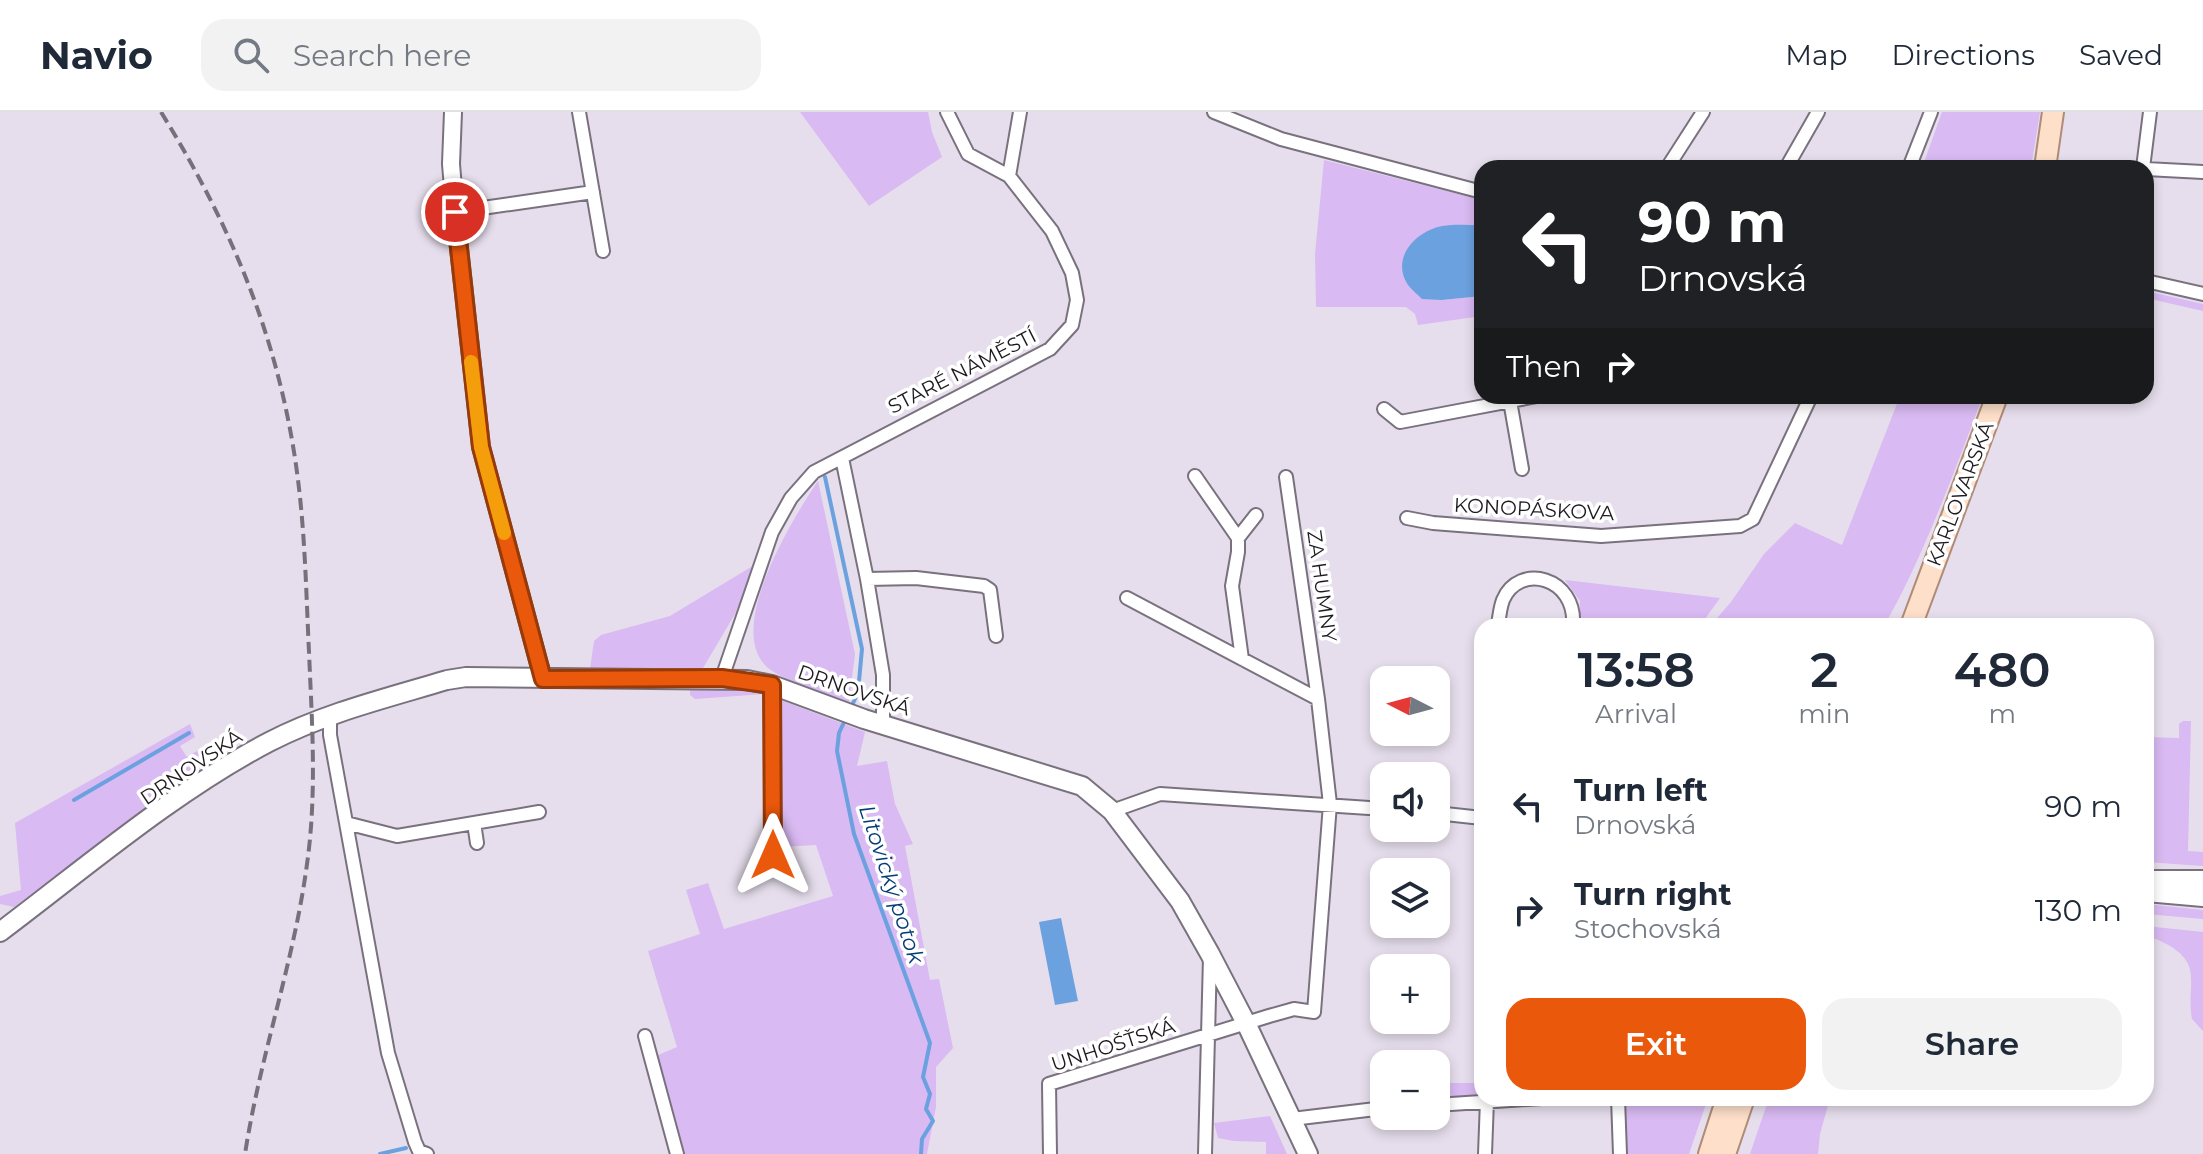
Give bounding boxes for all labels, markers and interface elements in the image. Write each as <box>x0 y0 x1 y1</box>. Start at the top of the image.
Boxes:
search box <box>201 19 761 91</box>
text: Navio <box>40 32 153 79</box>
icon: search <box>229 33 273 77</box>
text: Search here <box>293 37 471 74</box>
text: Map <box>1785 38 1847 72</box>
text: Directions <box>1891 38 2035 72</box>
text: Saved <box>2079 38 2163 72</box>
pin <box>421 178 489 246</box>
text: 90 m <box>1638 188 1786 256</box>
icon: arrive <box>433 190 477 234</box>
icon: left <box>1506 192 1610 296</box>
text: Drnovská <box>1638 256 1808 300</box>
street label: STARÉ NÁMĚSTÍ <box>884 323 1041 419</box>
icon: right <box>1598 344 1642 388</box>
text: Then <box>1506 348 1582 385</box>
street label: KARLOVARSKÁ <box>1921 418 1999 570</box>
street label: KONOPÁSKOVA <box>1453 493 1616 525</box>
street label: ZA HUMNY <box>1302 529 1342 644</box>
text: 13:58 <box>1577 641 1695 699</box>
text: 2 <box>1810 641 1838 699</box>
text: 480 <box>1954 641 2051 699</box>
street label: DRNOVSKÁ <box>795 660 914 721</box>
north arrow <box>1370 666 1450 746</box>
map controls <box>1370 666 1450 1130</box>
text: Arrival <box>1595 698 1677 730</box>
text: min <box>1798 698 1850 730</box>
text: m <box>1988 698 2016 730</box>
street label: DRNOVSKÁ <box>136 724 247 810</box>
button: sound <box>1370 762 1450 842</box>
text: Turn left <box>1574 772 1707 809</box>
icon: left <box>1506 784 1550 828</box>
text: 90 m <box>2044 788 2122 825</box>
water label: Litovický potok <box>853 801 930 968</box>
text: Drnovská <box>1574 809 1696 841</box>
position arrow <box>731 813 815 897</box>
button: layers <box>1370 858 1450 938</box>
text: Turn right <box>1574 876 1731 913</box>
icon: right <box>1506 888 1550 932</box>
text: 130 m <box>2035 892 2122 929</box>
text: Stochovská <box>1574 913 1722 945</box>
button: + <box>1370 954 1450 1034</box>
button: Exit <box>1506 998 1806 1090</box>
button: Share <box>1822 998 2122 1090</box>
street label: UNHOŠŤSKÁ <box>1048 1013 1179 1076</box>
button: − <box>1370 1050 1450 1130</box>

